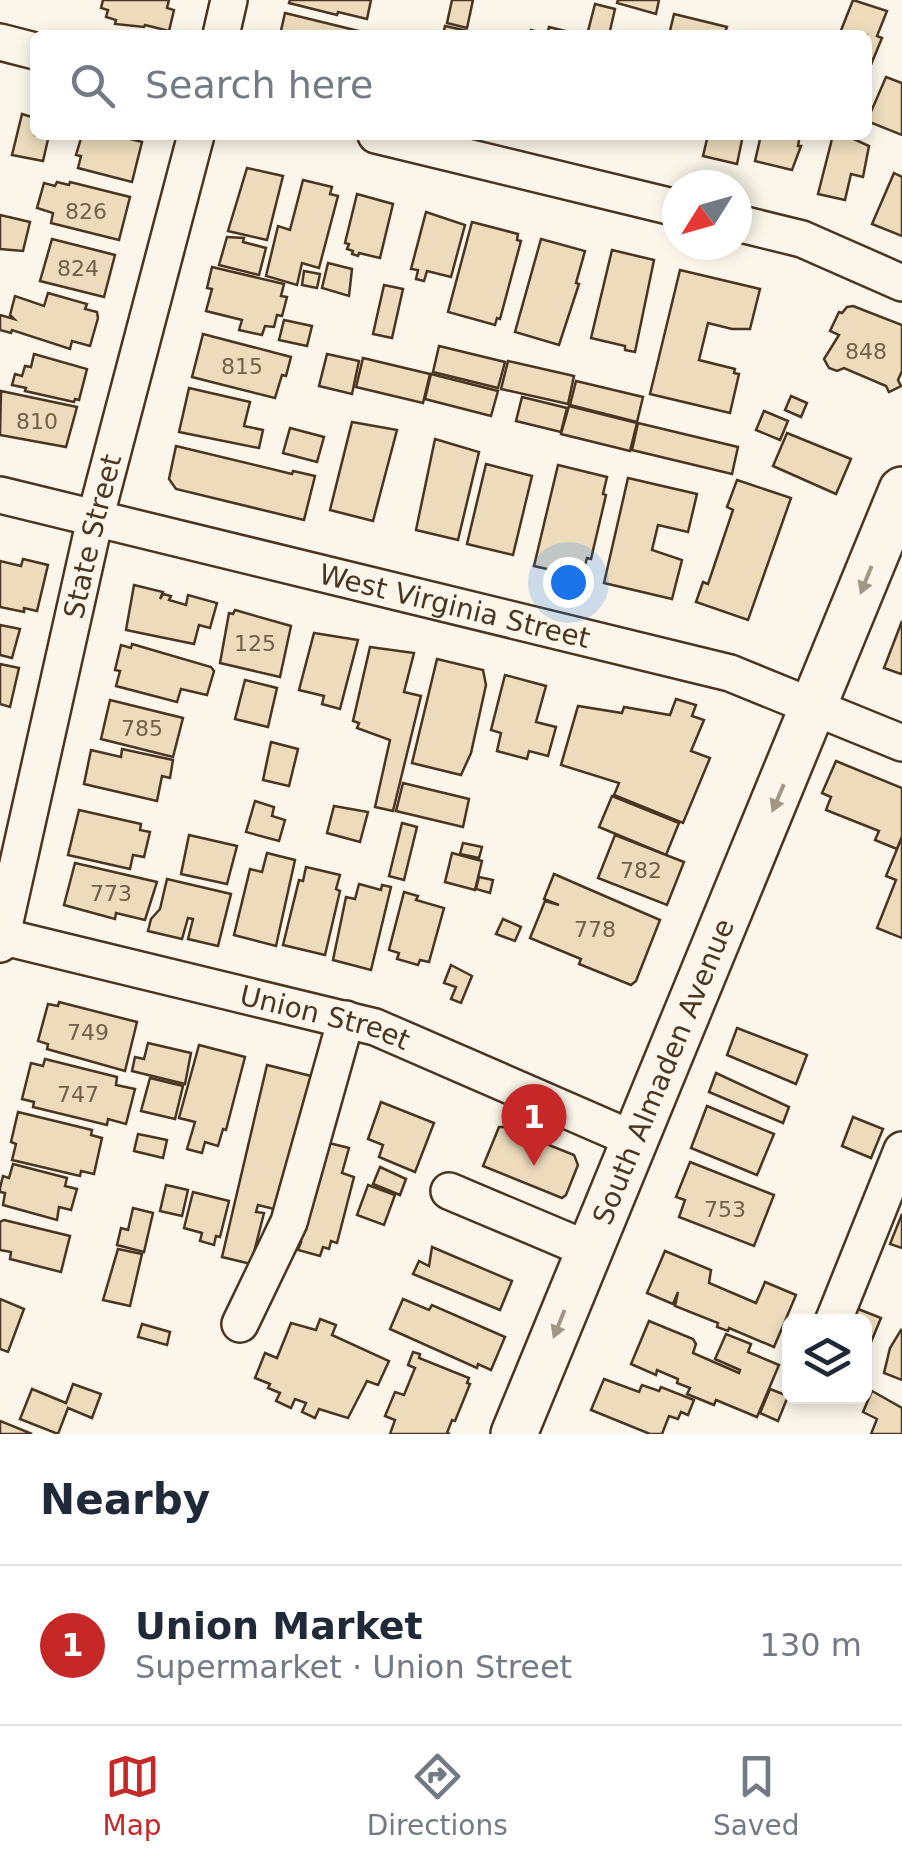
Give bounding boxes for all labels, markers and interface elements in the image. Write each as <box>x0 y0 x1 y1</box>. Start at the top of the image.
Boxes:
search box <box>30 30 872 140</box>
icon: search <box>65 58 120 113</box>
text: Search here <box>145 63 373 107</box>
north arrow <box>662 170 752 260</box>
house number: 826 <box>65 199 107 224</box>
house number: 824 <box>57 256 99 281</box>
house number: 848 <box>845 339 887 364</box>
house number: 815 <box>221 354 263 379</box>
house number: 810 <box>16 409 58 434</box>
street label: State Street <box>57 450 128 622</box>
street label: West Virginia Street <box>316 557 593 655</box>
your location <box>543 557 594 608</box>
one-way arrow <box>857 565 873 595</box>
house number: 125 <box>234 631 276 656</box>
house number: 785 <box>121 716 163 741</box>
one-way arrow <box>769 783 785 813</box>
house number: 782 <box>620 858 662 883</box>
house number: 773 <box>90 881 132 906</box>
street label: South Almaden Avenue <box>586 914 741 1229</box>
house number: 778 <box>574 917 616 942</box>
street label: Union Street <box>237 978 415 1057</box>
house number: 749 <box>67 1020 109 1045</box>
house number: 747 <box>57 1082 99 1107</box>
pin: 1 <box>502 1084 566 1166</box>
house number: 753 <box>704 1197 746 1222</box>
one-way arrow <box>551 1309 567 1339</box>
map controls <box>782 1314 872 1404</box>
button: layers <box>782 1314 872 1404</box>
text: Nearby <box>40 1475 210 1524</box>
text: Union Market <box>135 1604 423 1648</box>
text: 1 <box>61 1626 84 1664</box>
text: 130 m <box>760 1626 862 1664</box>
text: Supermarket · Union Street <box>135 1648 572 1686</box>
tab: Map <box>103 1749 162 1842</box>
tab: Directions <box>367 1749 508 1842</box>
tab: Saved <box>713 1749 799 1842</box>

